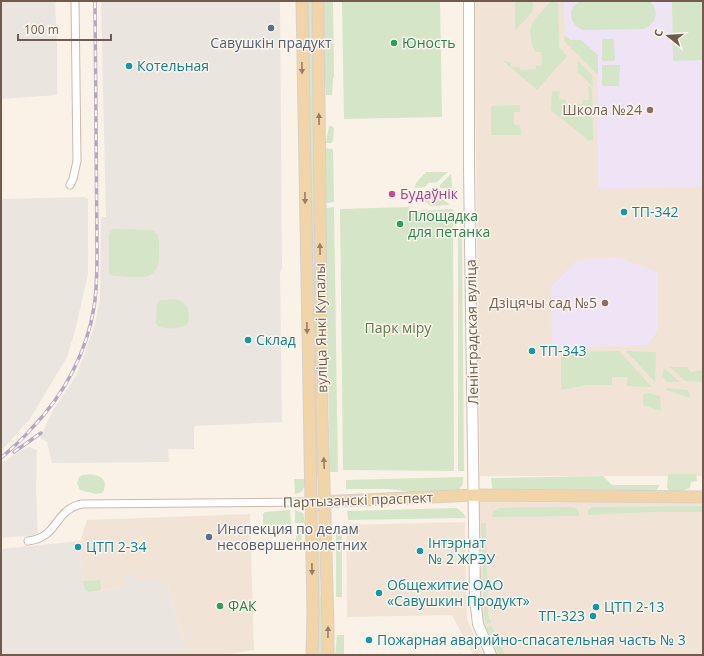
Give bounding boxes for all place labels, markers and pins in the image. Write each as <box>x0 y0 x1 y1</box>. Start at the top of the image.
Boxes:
marker: Савушкін прадукт <box>266 23 276 33</box>
place label: Савушкін прадукт <box>210 33 332 52</box>
place label: Юность <box>402 33 456 52</box>
marker: Юность <box>389 38 399 48</box>
place label: Котельная <box>137 56 209 75</box>
marker: Котельная <box>124 61 134 71</box>
place label: Школа №24 <box>562 100 642 119</box>
marker: Школа №24 <box>645 105 655 115</box>
place label: Будаўнік <box>400 184 459 203</box>
marker: Будаўнік <box>387 189 397 199</box>
place label: ТП-342 <box>632 202 678 221</box>
place label: Площадка для петанка <box>408 206 490 241</box>
marker: ТП-342 <box>619 207 629 217</box>
marker: Площадка для петанка <box>395 219 405 229</box>
place label: Дзіцячы сад №5 <box>489 293 597 312</box>
marker: Дзіцячы сад №5 <box>600 298 610 308</box>
place label: Склад <box>256 330 296 349</box>
marker: Склад <box>243 335 253 345</box>
place label: ТП-343 <box>540 341 586 360</box>
marker: ТП-343 <box>527 346 537 356</box>
place label: Инспекция по делам несовершеннолетних <box>217 519 368 554</box>
marker: Инспекция по делам несовершеннолетних <box>204 532 214 542</box>
place label: Інтэрнат № 2 ЖРЭУ <box>428 533 496 568</box>
place label: ЦТП 2-34 <box>86 537 146 556</box>
marker: ЦТП 2-34 <box>73 542 83 552</box>
marker: Інтэрнат № 2 ЖРЭУ <box>415 546 425 556</box>
place label: Общежитие ОАО «Савушкин Продукт» <box>387 575 530 610</box>
marker: Общежитие ОАО «Савушкин Продукт» <box>374 588 384 598</box>
place label: ФАК <box>228 596 257 615</box>
place label: ЦТП 2-13 <box>604 597 664 616</box>
marker: ФАК <box>215 601 225 611</box>
marker: ЦТП 2-13 <box>591 602 601 612</box>
place label: ТП-323 <box>539 606 585 625</box>
marker: ТП-323 <box>588 611 598 621</box>
place label: Пожарная аварийно-спасательная часть № 3 <box>377 630 686 649</box>
marker: Пожарная аварийно-спасательная часть № 3 <box>364 635 374 645</box>

